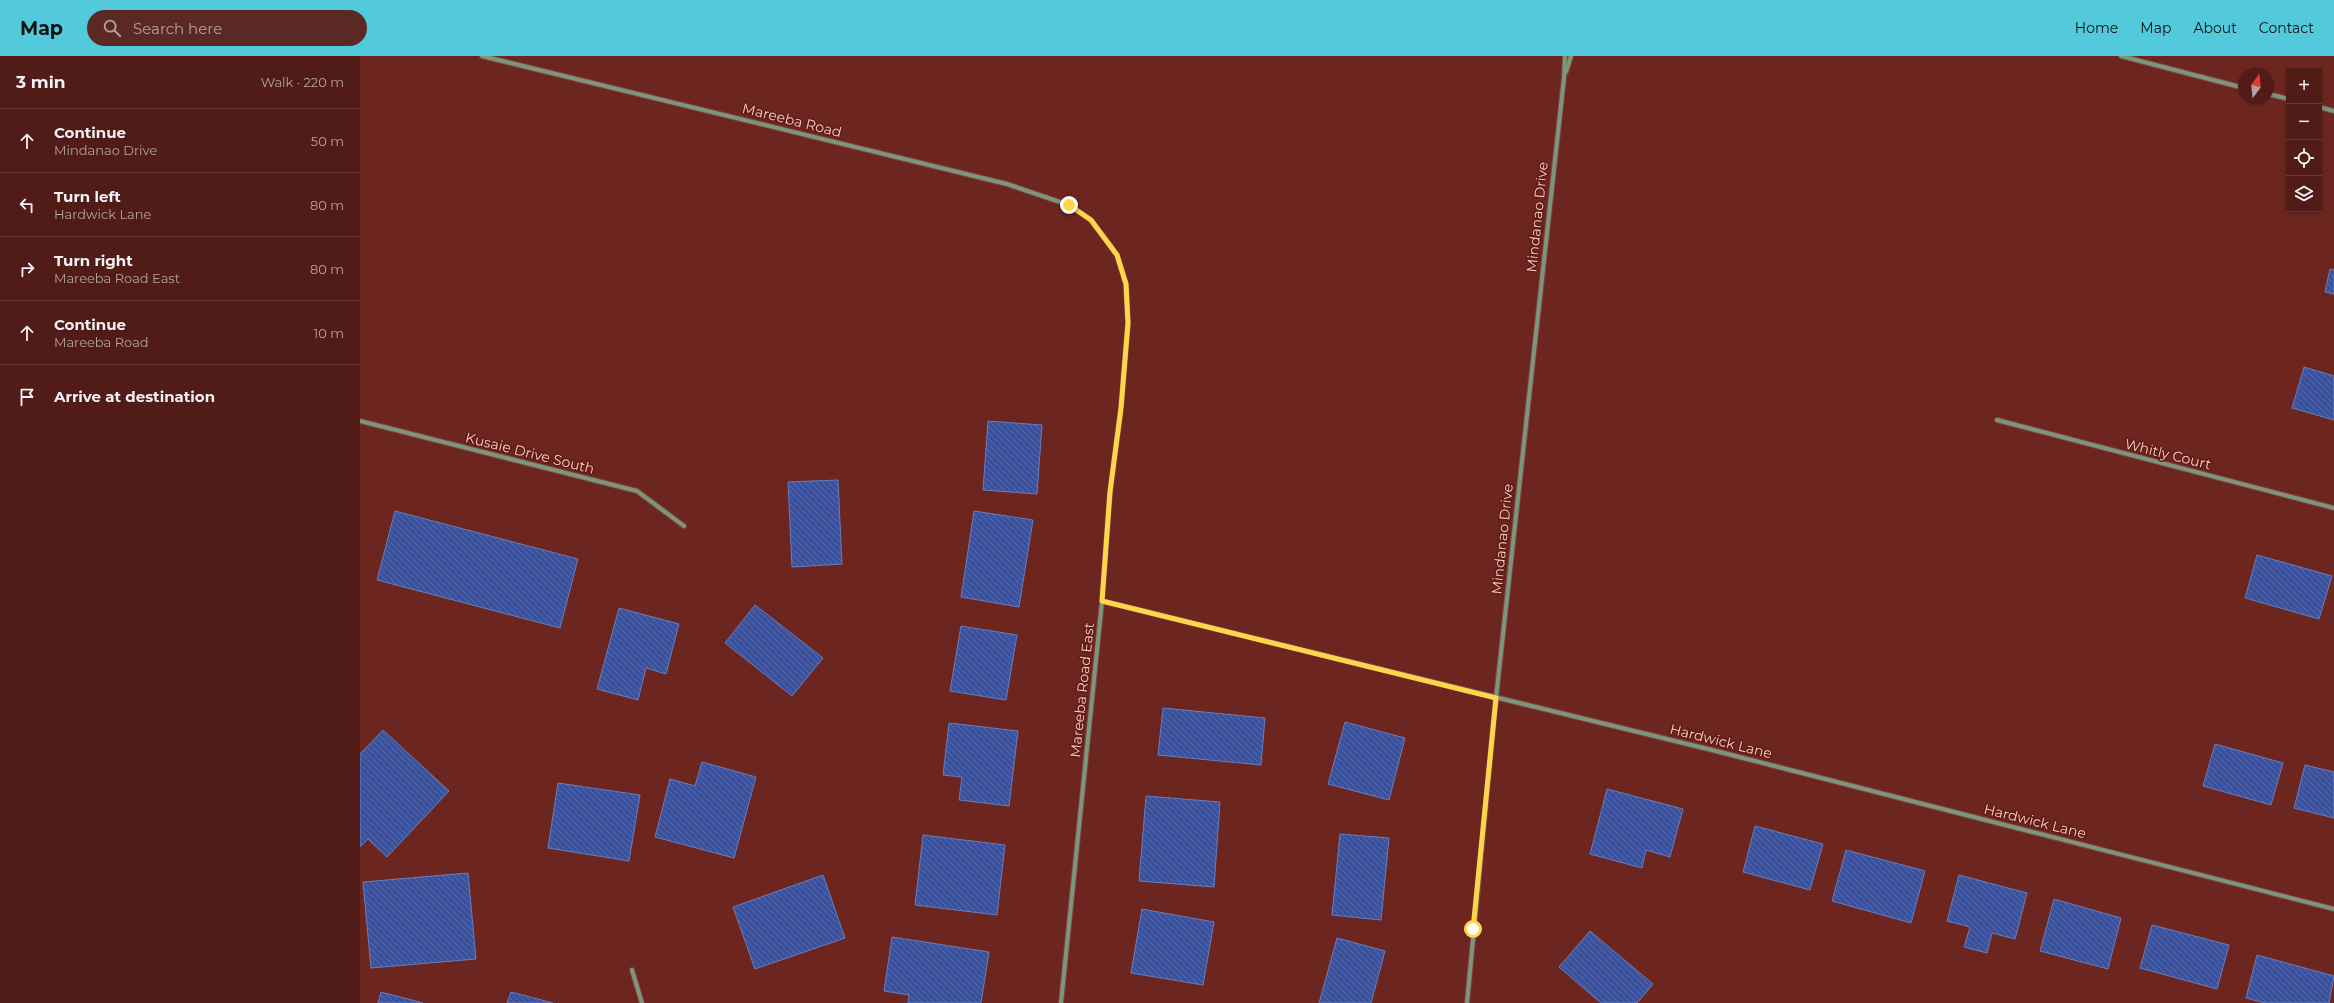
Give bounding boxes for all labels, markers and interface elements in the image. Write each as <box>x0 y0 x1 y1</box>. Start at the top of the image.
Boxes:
search box <box>87 10 367 46</box>
text: Map <box>20 17 63 40</box>
icon: search <box>101 17 123 39</box>
text: Search here <box>133 19 222 38</box>
text: Home <box>2075 19 2118 37</box>
text: Map <box>2140 19 2171 37</box>
text: About <box>2193 19 2237 37</box>
text: Contact <box>2259 19 2314 37</box>
north arrow <box>2238 68 2274 104</box>
map controls <box>2286 68 2322 212</box>
button: + <box>2286 68 2322 104</box>
text: 3 min <box>16 72 66 92</box>
text: Walk · 220 m <box>261 74 344 90</box>
street label: Mareeba Road <box>740 99 844 141</box>
button: − <box>2286 104 2322 140</box>
text: Continue <box>54 123 126 142</box>
icon: ahead <box>16 130 38 152</box>
text: 50 m <box>311 133 344 149</box>
button: locate <box>2286 140 2322 176</box>
text: Mindanao Drive <box>54 142 157 158</box>
street label: Mindanao Drive <box>1522 161 1552 273</box>
button: layers <box>2286 176 2322 212</box>
text: Turn left <box>54 187 121 206</box>
icon: left <box>16 194 38 216</box>
route end <box>1060 196 1078 214</box>
text: 80 m <box>310 197 344 213</box>
text: Hardwick Lane <box>54 206 151 222</box>
text: Turn right <box>54 251 133 270</box>
icon: right <box>16 258 38 280</box>
text: 80 m <box>310 261 344 277</box>
text: Mareeba Road East <box>54 270 180 286</box>
text: Continue <box>54 315 126 334</box>
icon: ahead <box>16 322 38 344</box>
text: 10 m <box>314 325 344 341</box>
text: Mareeba Road <box>54 334 149 350</box>
icon: arrive <box>16 386 38 408</box>
text: Arrive at destination <box>54 387 215 406</box>
street label: Kusaie Drive South <box>464 428 596 478</box>
street label: Whitly Court <box>2123 435 2213 473</box>
street label: Mindanao Drive <box>1487 483 1517 595</box>
street label: Mareeba Road East <box>1066 621 1098 758</box>
street label: Hardwick Lane <box>1668 720 1774 762</box>
street label: Hardwick Lane <box>1982 800 2088 842</box>
route start <box>1464 920 1482 938</box>

